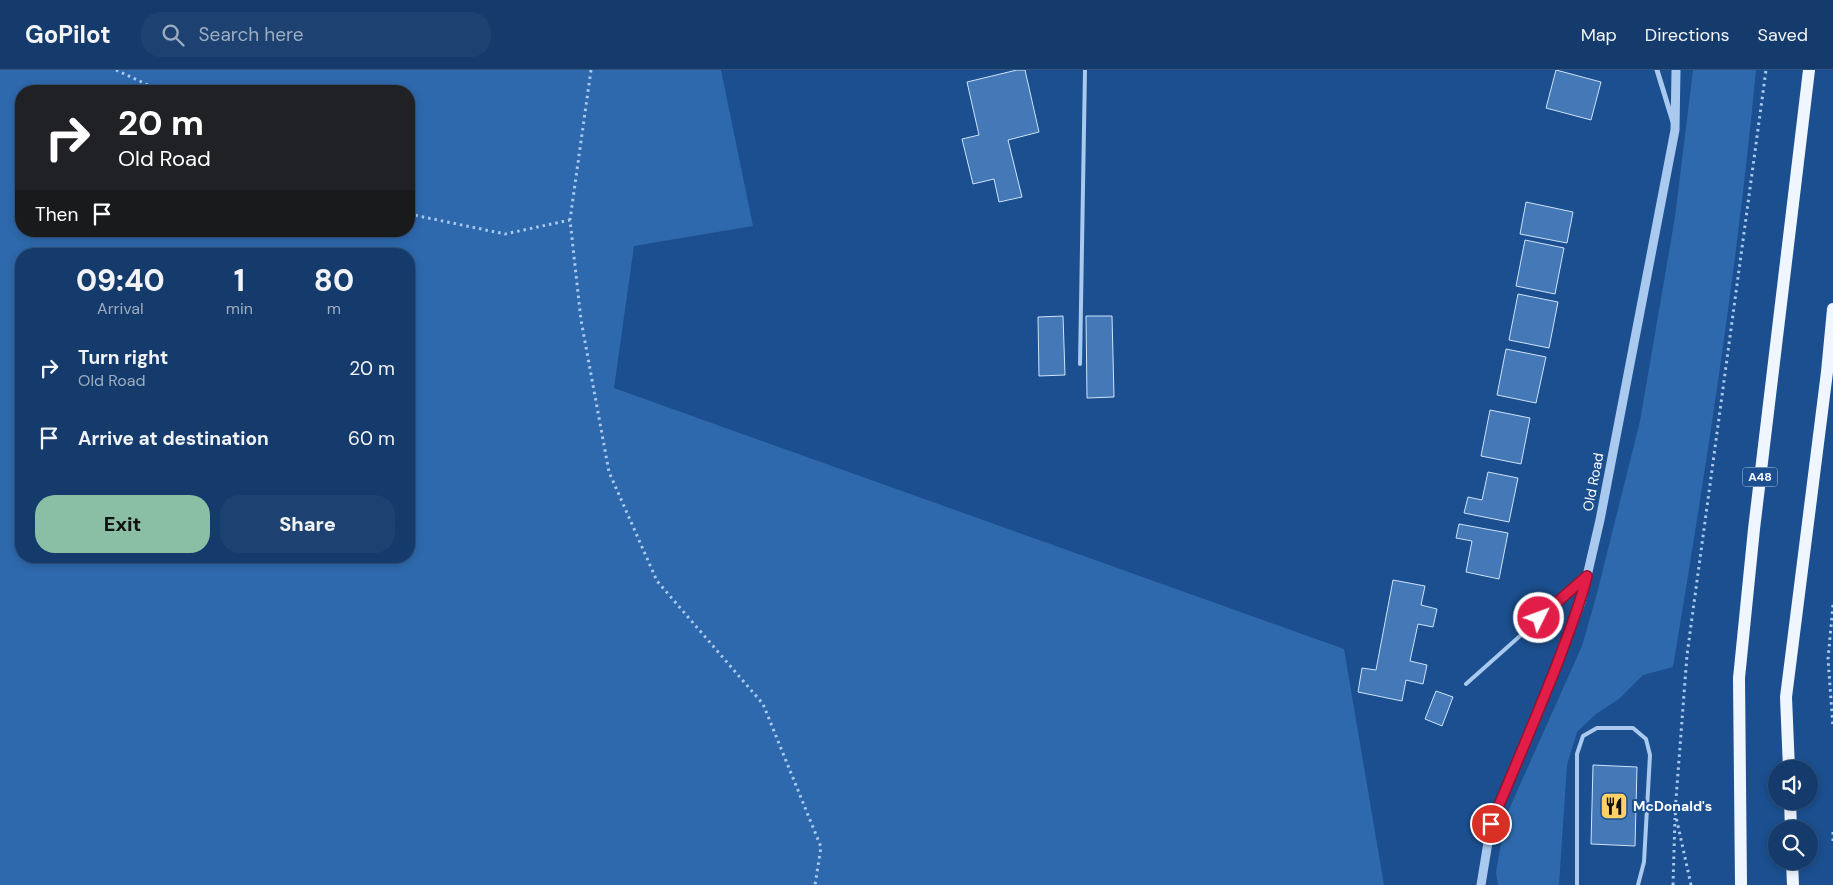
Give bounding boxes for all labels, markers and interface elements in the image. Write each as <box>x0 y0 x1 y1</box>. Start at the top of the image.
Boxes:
search box <box>141 12 491 57</box>
text: GoPilot <box>25 19 111 50</box>
icon: search <box>159 21 187 49</box>
text: Search here <box>199 22 303 47</box>
text: Map <box>1581 23 1617 47</box>
text: Directions <box>1645 23 1730 47</box>
text: Saved <box>1758 23 1808 47</box>
text: 20 m <box>118 100 204 146</box>
icon: right <box>35 105 100 170</box>
text: Old Road <box>118 144 211 173</box>
icon: arrive <box>88 200 116 228</box>
text: Then <box>35 202 78 227</box>
text: 09:40 <box>76 261 165 300</box>
text: 1 <box>234 261 245 300</box>
text: 80 <box>314 261 354 300</box>
text: Arrival <box>97 298 144 319</box>
text: min <box>226 298 253 319</box>
text: m <box>327 298 341 319</box>
text: Turn right <box>78 345 168 370</box>
icon: right <box>35 354 63 382</box>
text: 20 m <box>349 356 395 381</box>
text: Old Road <box>78 370 146 391</box>
icon: arrive <box>35 424 63 452</box>
text: Arrive at destination <box>78 426 269 451</box>
text: 60 m <box>348 426 395 451</box>
street label: Old Road <box>1579 451 1607 513</box>
road number: A48 <box>1742 468 1778 487</box>
button: Exit <box>35 495 210 553</box>
button: Share <box>220 495 395 553</box>
position arrow <box>1512 591 1564 643</box>
map controls <box>1768 760 1818 870</box>
button: sound <box>1768 760 1818 810</box>
restaurant icon: McDonald's <box>1599 791 1629 821</box>
place label: McDonald's <box>1633 797 1712 815</box>
pin <box>1470 803 1512 845</box>
icon: arrive <box>1477 810 1505 838</box>
button: search <box>1768 820 1818 870</box>

